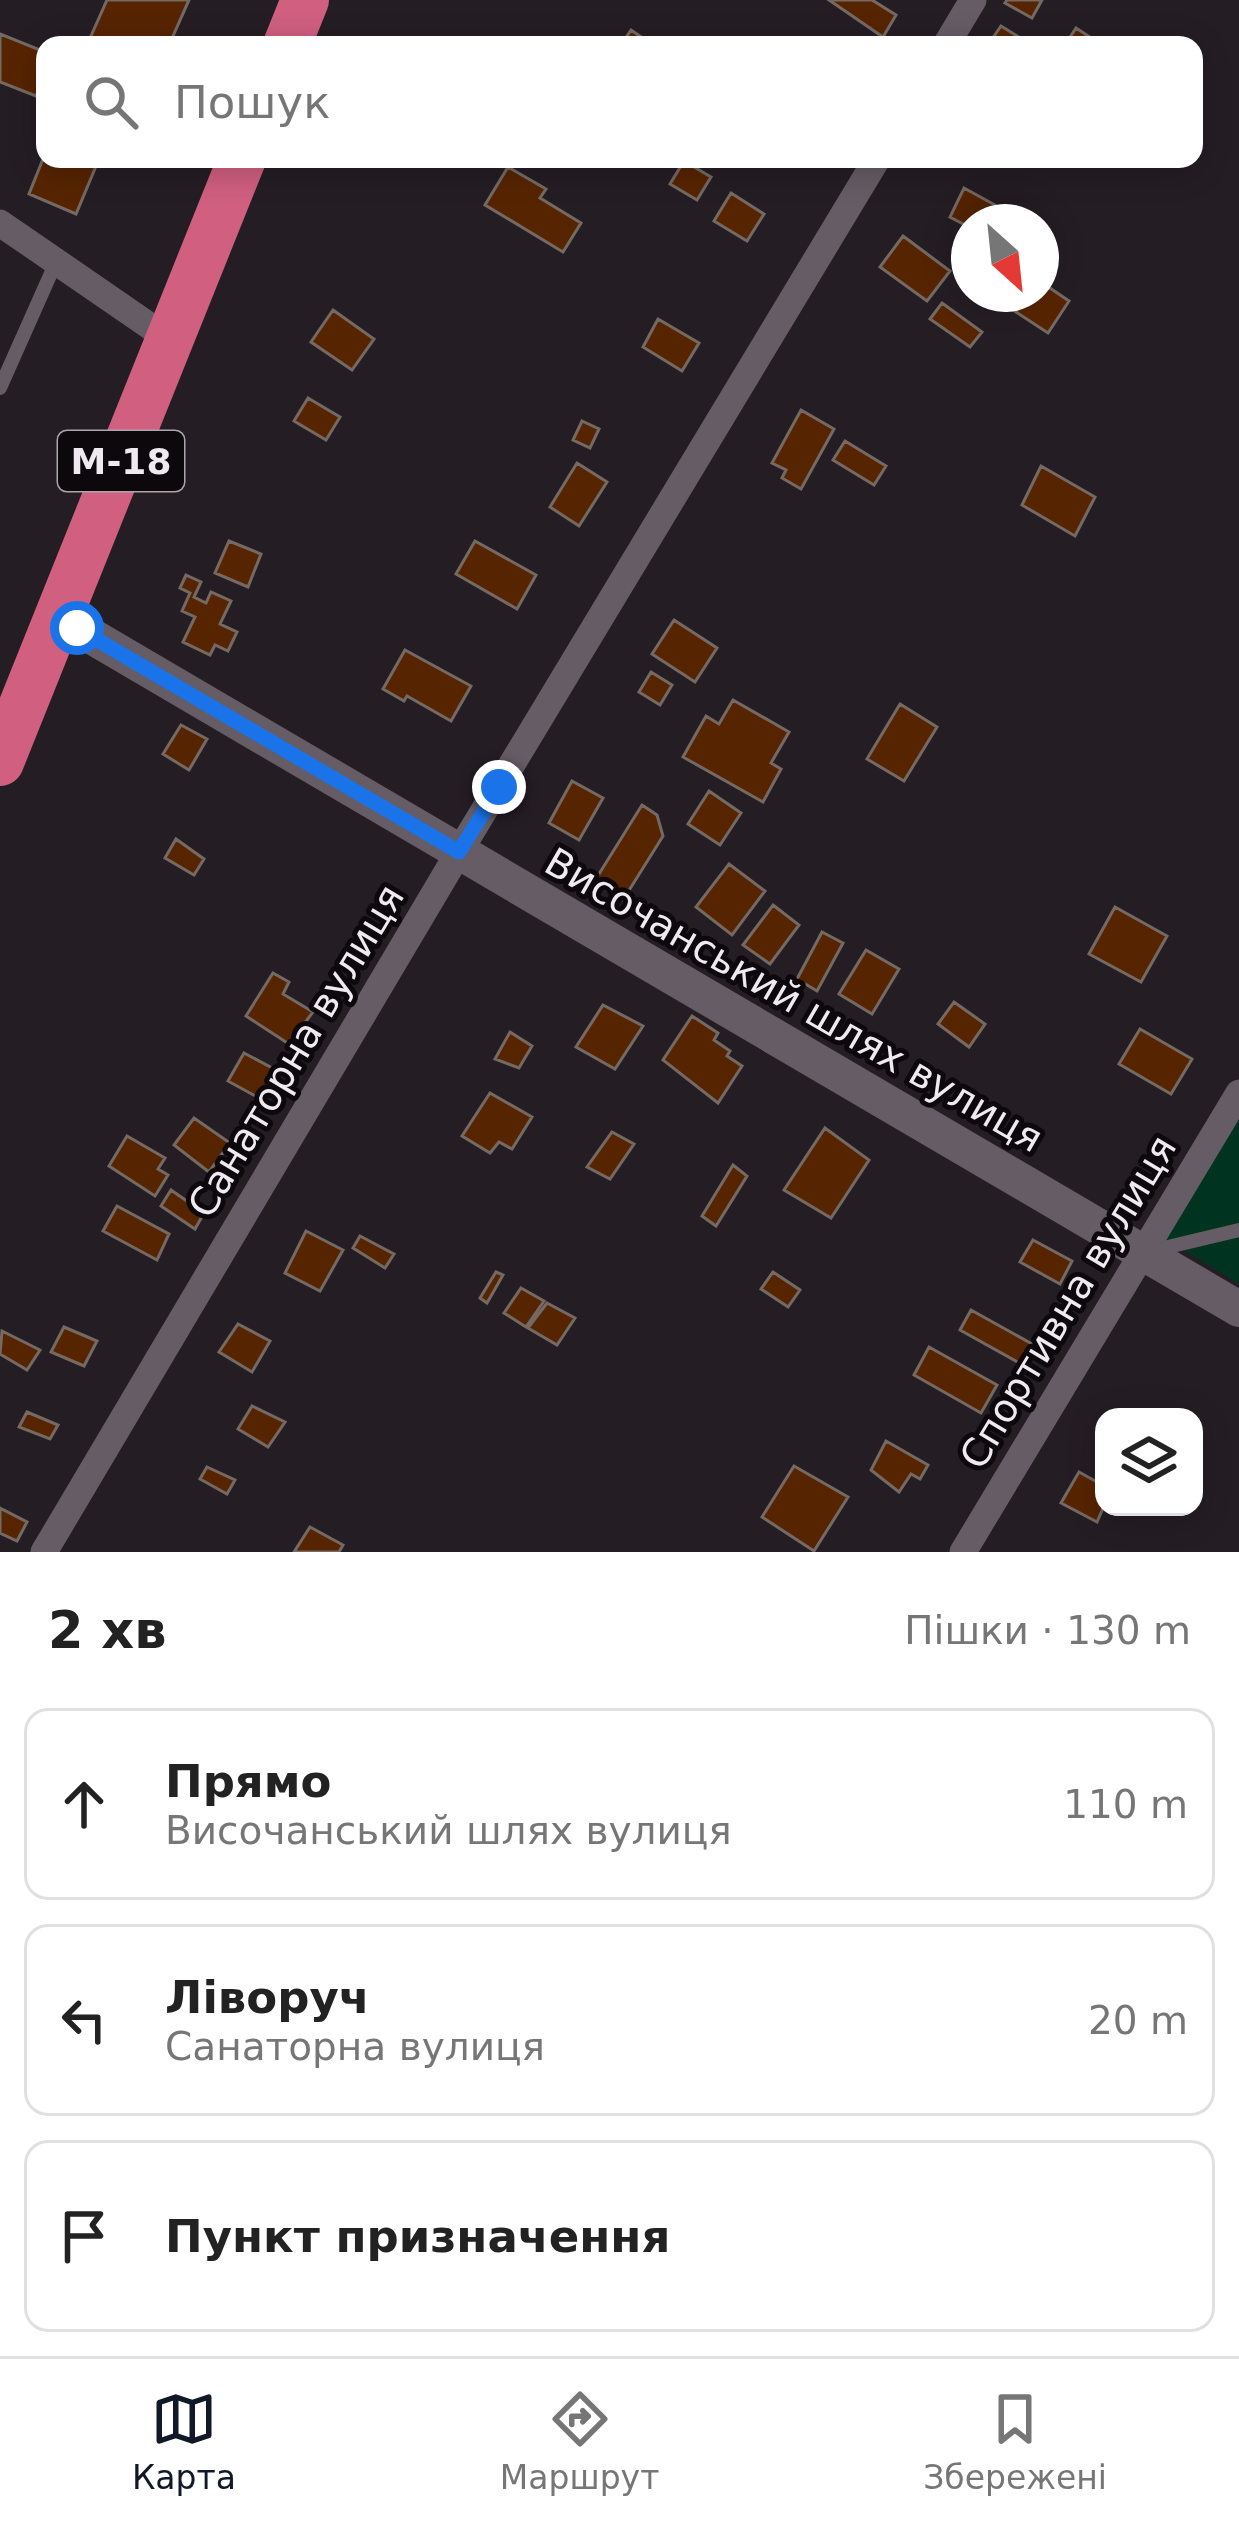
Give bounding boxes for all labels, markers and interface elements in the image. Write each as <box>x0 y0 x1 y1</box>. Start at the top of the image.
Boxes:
search box <box>36 36 1203 168</box>
icon: search <box>78 69 144 135</box>
text: Пошук <box>174 76 330 129</box>
north arrow <box>951 204 1059 312</box>
road number: М-18 <box>58 431 184 491</box>
route start <box>50 601 104 655</box>
route end <box>472 760 526 814</box>
street label: Височанський шлях вулиця <box>537 839 1051 1161</box>
street label: Санаторна вулиця <box>179 877 413 1225</box>
street label: Спортивна вулиця <box>951 1127 1185 1477</box>
map controls <box>1095 1408 1203 1516</box>
button: layers <box>1095 1408 1203 1516</box>
text: 2 хв <box>48 1601 166 1660</box>
text: Пішки · 130 m <box>904 1608 1191 1653</box>
text: Прямо <box>165 1755 331 1808</box>
icon: ahead <box>51 1771 117 1837</box>
text: 110 m <box>1063 1782 1188 1827</box>
text: Височанський шлях вулиця <box>165 1808 732 1853</box>
text: Ліворуч <box>165 1971 370 2024</box>
icon: left <box>51 1987 117 2053</box>
text: 20 m <box>1088 1998 1188 2043</box>
text: Санаторна вулиця <box>165 2024 545 2069</box>
icon: arrive <box>51 2203 117 2269</box>
text: Пункт призначення <box>165 2210 670 2263</box>
tab: Карта <box>132 2386 236 2497</box>
tab: Маршрут <box>500 2386 659 2497</box>
tab: Збережені <box>923 2386 1107 2497</box>

